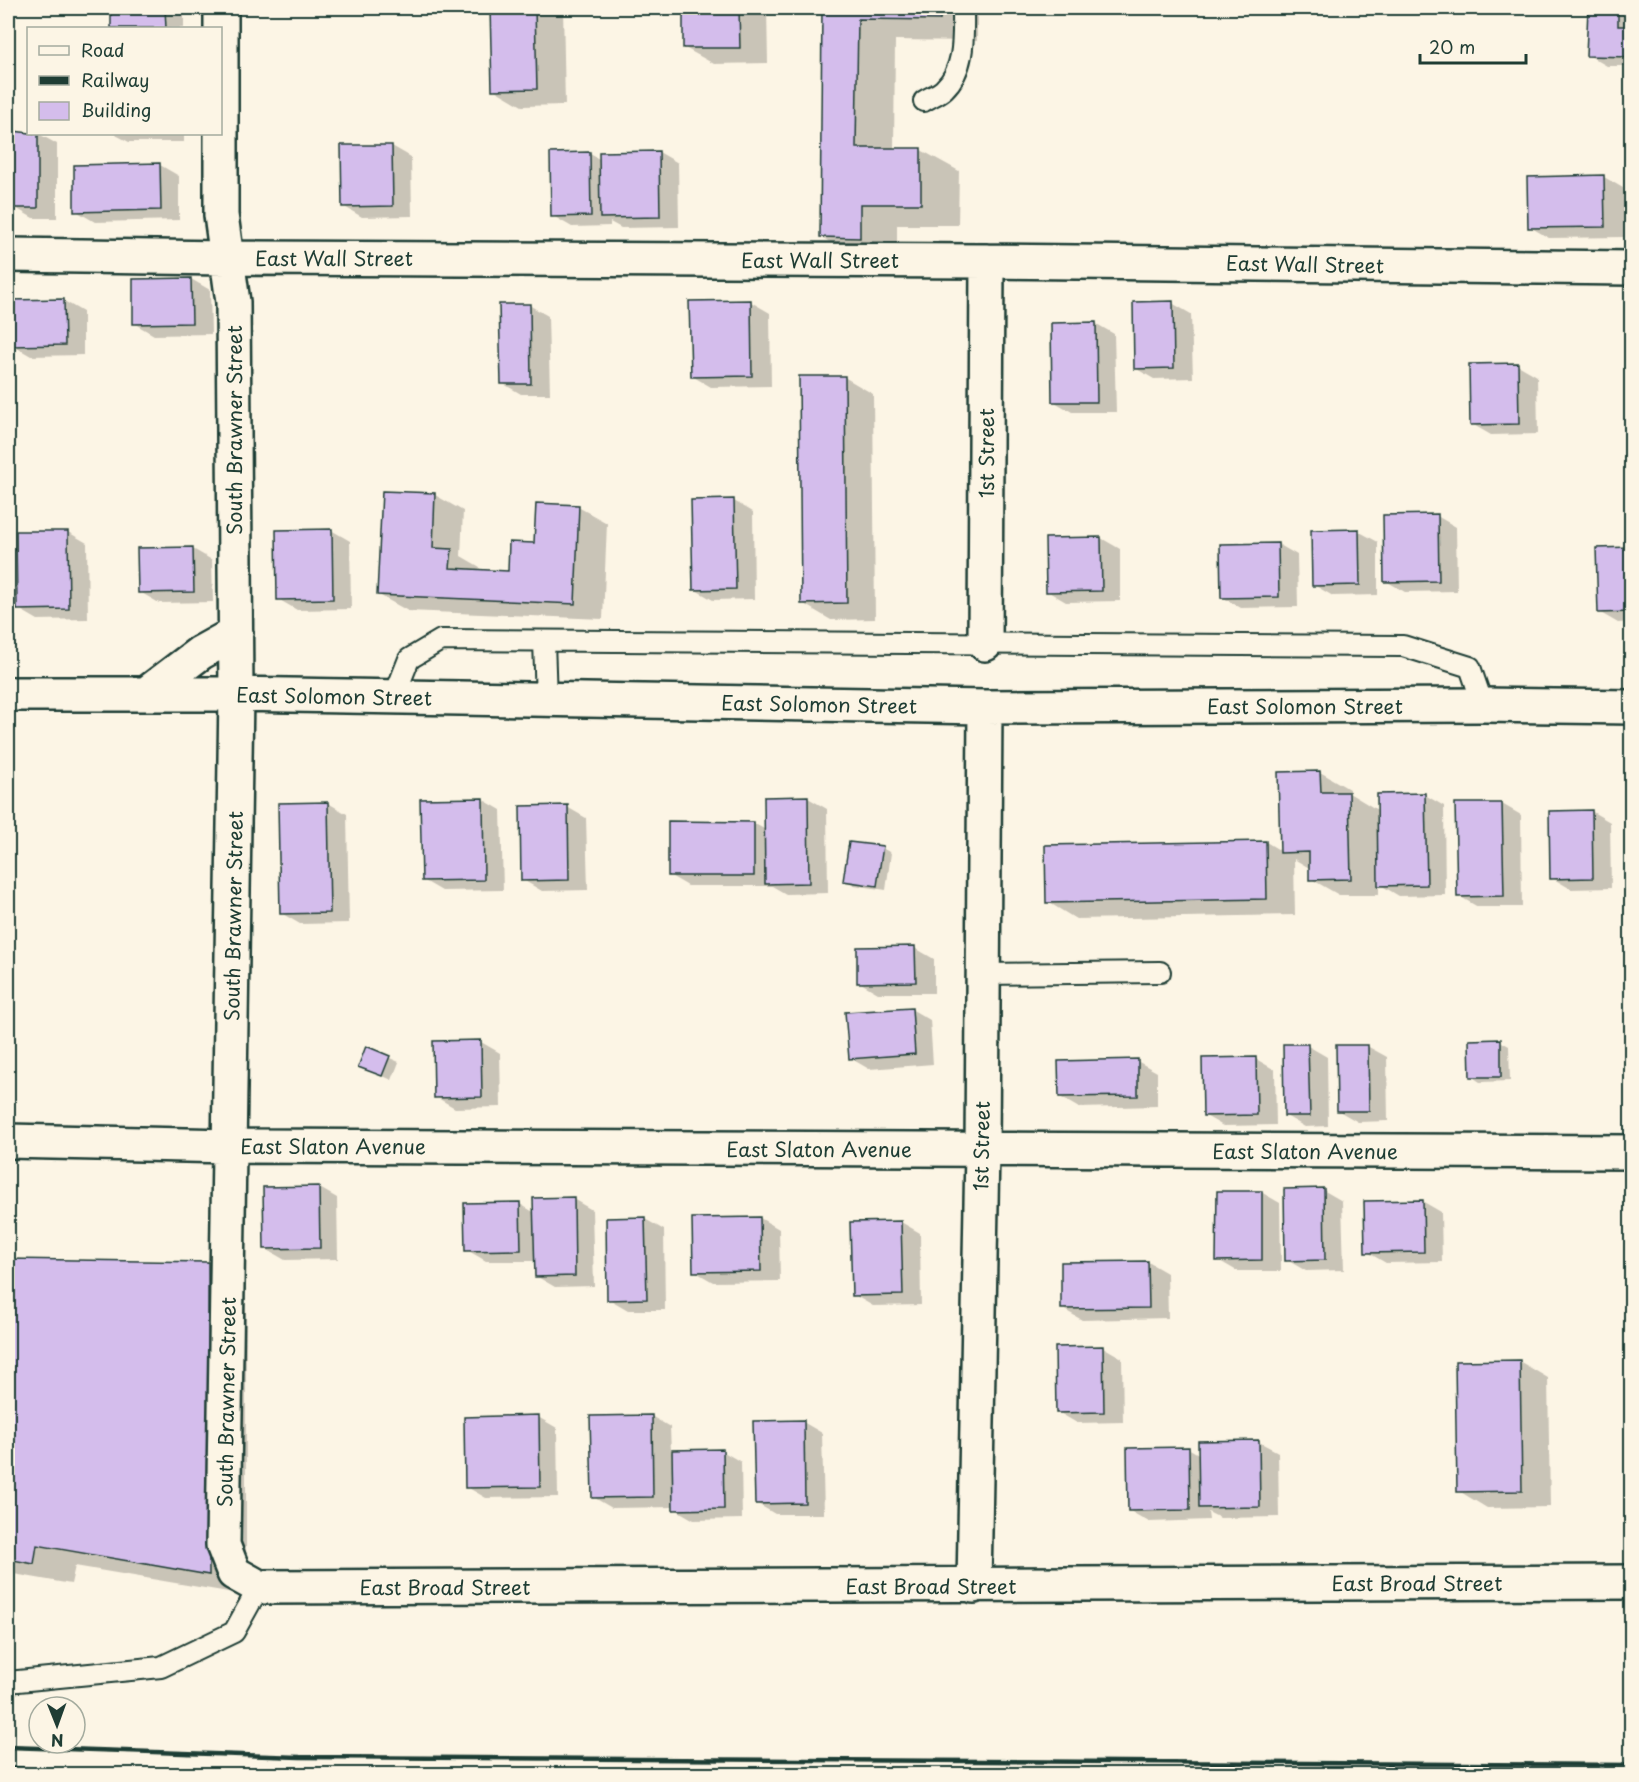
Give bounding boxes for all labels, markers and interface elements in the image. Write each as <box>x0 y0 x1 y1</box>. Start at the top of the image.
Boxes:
legend <box>27 27 222 135</box>
scale bar <box>1420 27 1526 65</box>
text: 20 m <box>1429 33 1475 60</box>
text: Road <box>81 36 125 63</box>
text: Railway <box>81 66 149 93</box>
text: Building <box>81 96 151 123</box>
street label: East Wall Street <box>255 243 413 273</box>
street label: East Wall Street <box>741 245 899 275</box>
street label: East Wall Street <box>1226 248 1384 280</box>
street label: South Brawner Street <box>219 325 249 535</box>
street label: 1st Street <box>971 408 1001 498</box>
street label: East Solomon Street <box>236 679 432 713</box>
street label: East Solomon Street <box>721 687 917 721</box>
street label: East Solomon Street <box>1207 691 1403 721</box>
street label: South Brawner Street <box>216 811 250 1021</box>
street label: 1st Street <box>965 1101 997 1191</box>
street label: East Slaton Avenue <box>240 1131 426 1161</box>
street label: East Slaton Avenue <box>726 1134 912 1164</box>
street label: East Slaton Avenue <box>1212 1136 1398 1166</box>
street label: South Brawner Street <box>209 1297 243 1507</box>
street label: East Broad Street <box>1332 1568 1502 1598</box>
street label: East Broad Street <box>846 1571 1016 1601</box>
street label: East Broad Street <box>360 1572 530 1602</box>
north arrow <box>27 1695 87 1755</box>
text: N <box>51 1729 64 1753</box>

